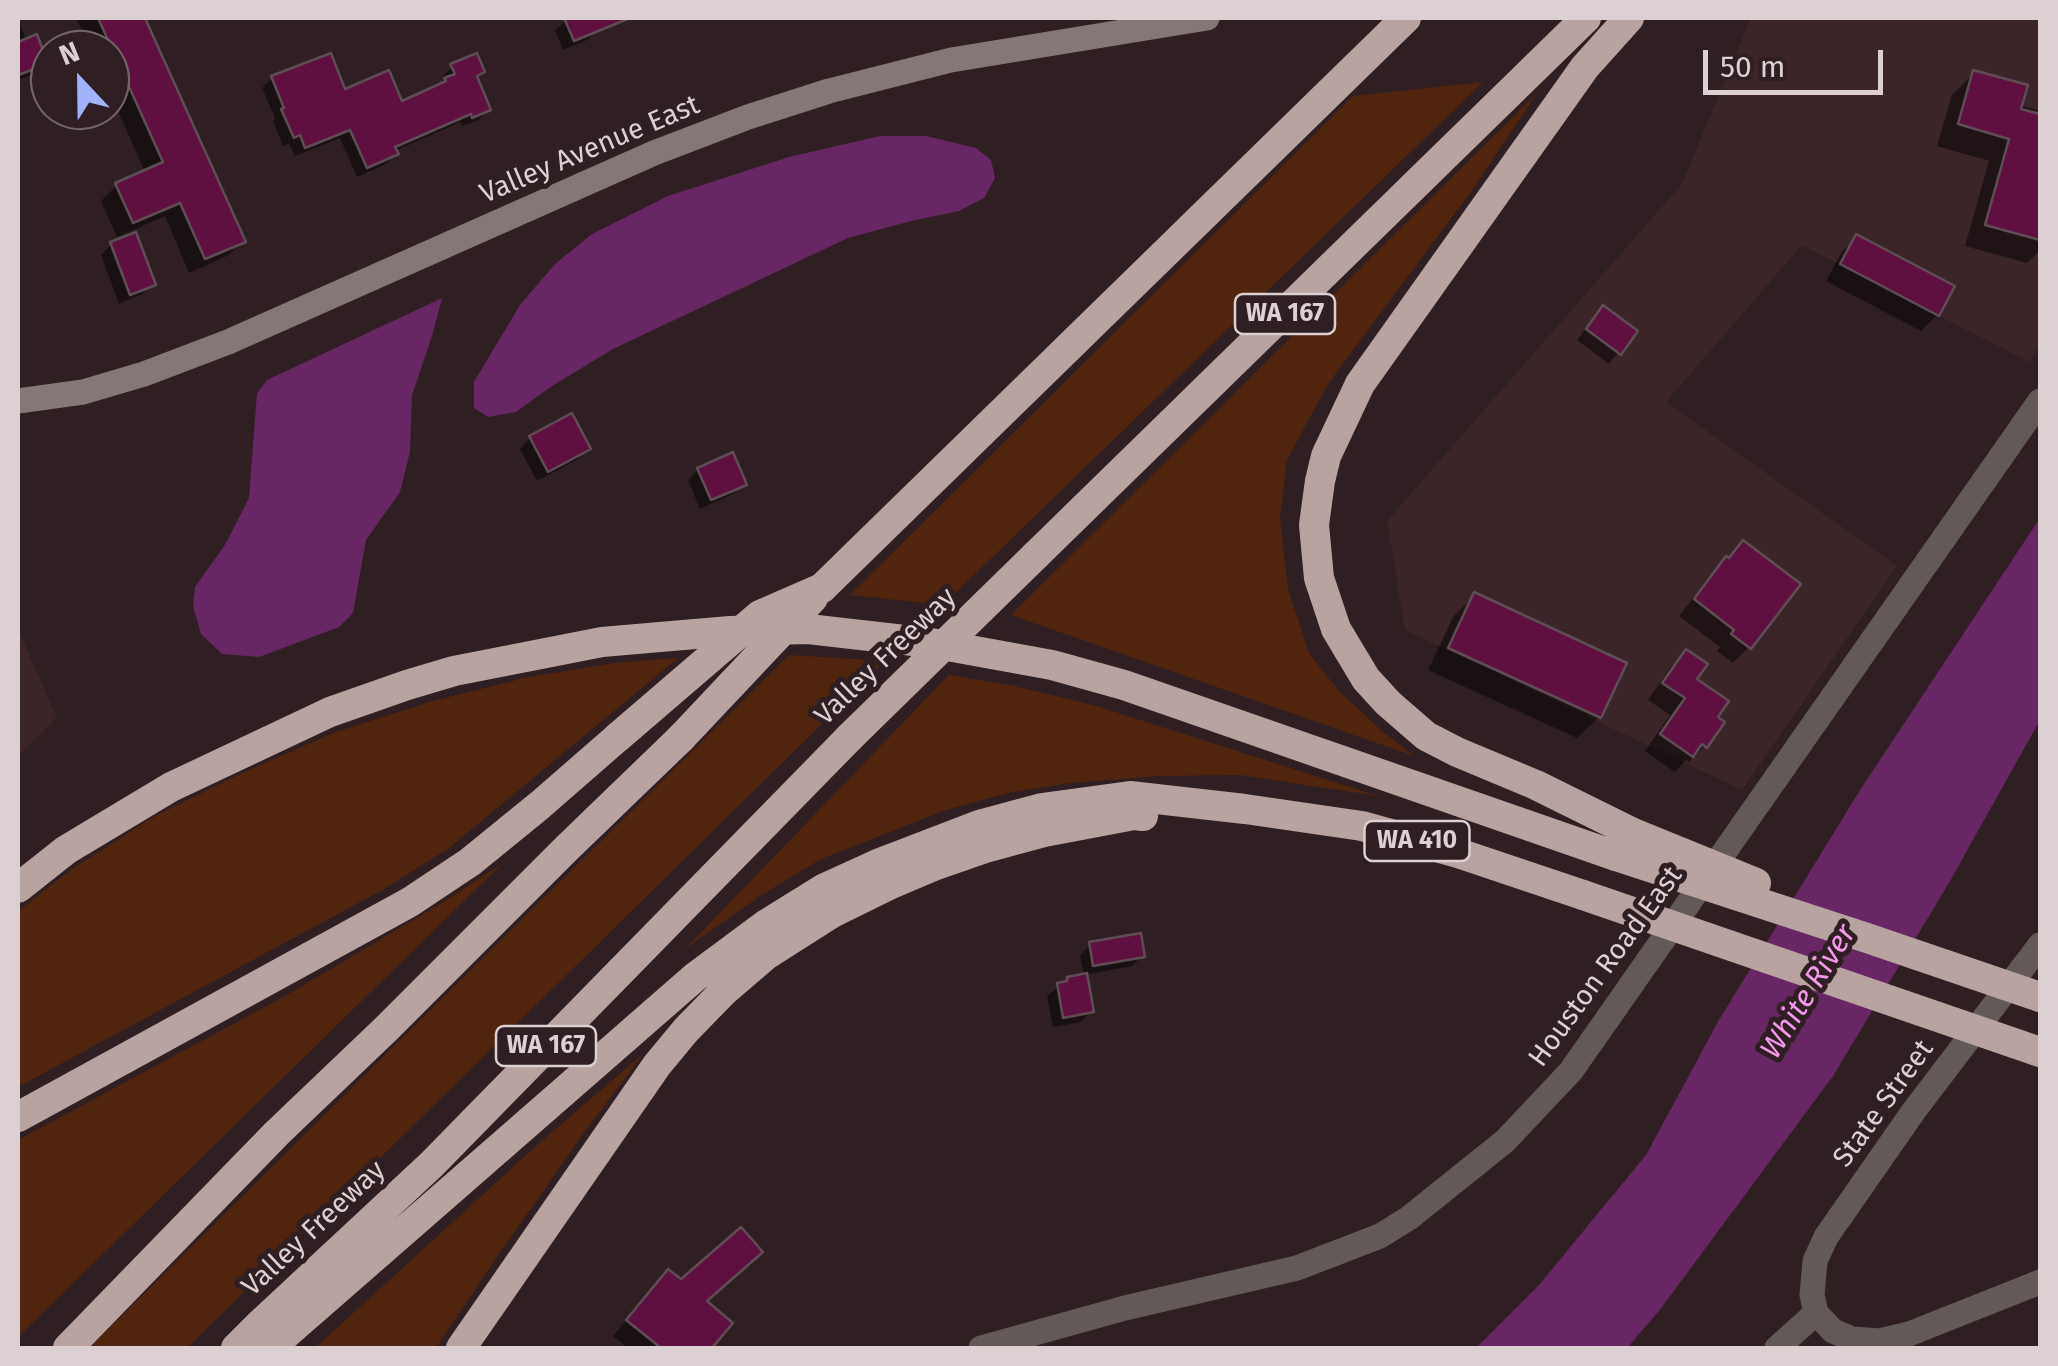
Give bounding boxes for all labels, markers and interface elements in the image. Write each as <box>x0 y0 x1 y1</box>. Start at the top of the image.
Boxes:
north arrow <box>30 30 130 130</box>
scale bar <box>1708 30 1888 92</box>
text: N <box>55 35 84 72</box>
text: 50 m <box>1720 49 1785 85</box>
street label: Valley Avenue East <box>475 89 705 211</box>
road number: WA 167 <box>1235 294 1335 334</box>
street label: Valley Freeway <box>808 581 964 733</box>
road number: WA 410 <box>1364 821 1470 861</box>
street label: Houston Road East <box>1522 860 1690 1074</box>
water label: White River <box>1754 918 1864 1066</box>
road number: WA 167 <box>496 1026 596 1066</box>
street label: State Street <box>1827 1034 1941 1174</box>
street label: Valley Freeway <box>235 1154 393 1304</box>

